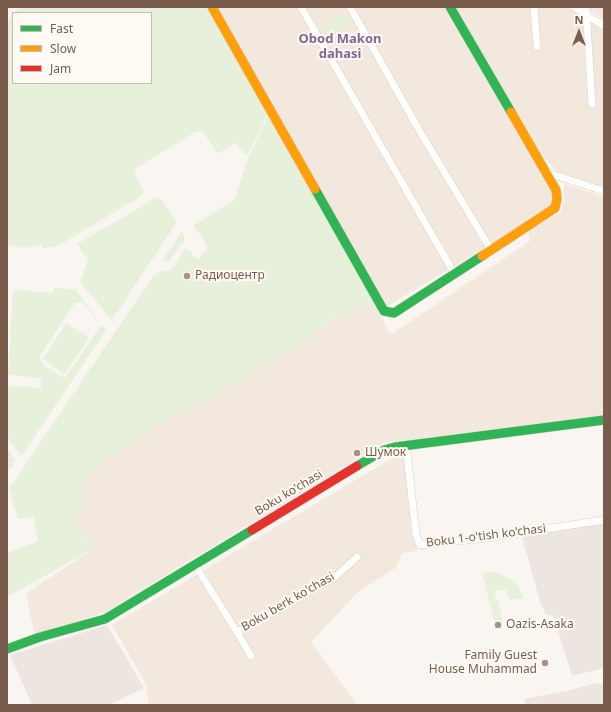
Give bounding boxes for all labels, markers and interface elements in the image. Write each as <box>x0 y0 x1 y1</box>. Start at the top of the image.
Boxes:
legend <box>12 12 152 84</box>
north arrow <box>559 12 599 52</box>
text: N <box>575 12 583 27</box>
text: Fast <box>50 20 73 37</box>
district label: Obod Makon dahasi <box>299 31 381 62</box>
text: Slow <box>50 40 76 57</box>
text: Jam <box>50 60 71 77</box>
place label: Радиоцентр <box>195 269 265 283</box>
marker: Радиоцентр <box>182 271 192 281</box>
place label: Шумок <box>365 446 406 460</box>
marker: Шумок <box>352 448 362 458</box>
street label: Boku ko'chasi <box>253 467 325 519</box>
street label: Boku 1-o'tish ko'chasi <box>425 522 547 550</box>
street label: Boku berk ko'chasi <box>239 570 337 634</box>
place label: Oazis-Asaka <box>506 618 574 632</box>
marker: Oazis-Asaka <box>493 620 503 630</box>
place label: Family Guest House Muhammad <box>429 649 537 677</box>
marker: Family Guest House Muhammad <box>540 658 550 668</box>

